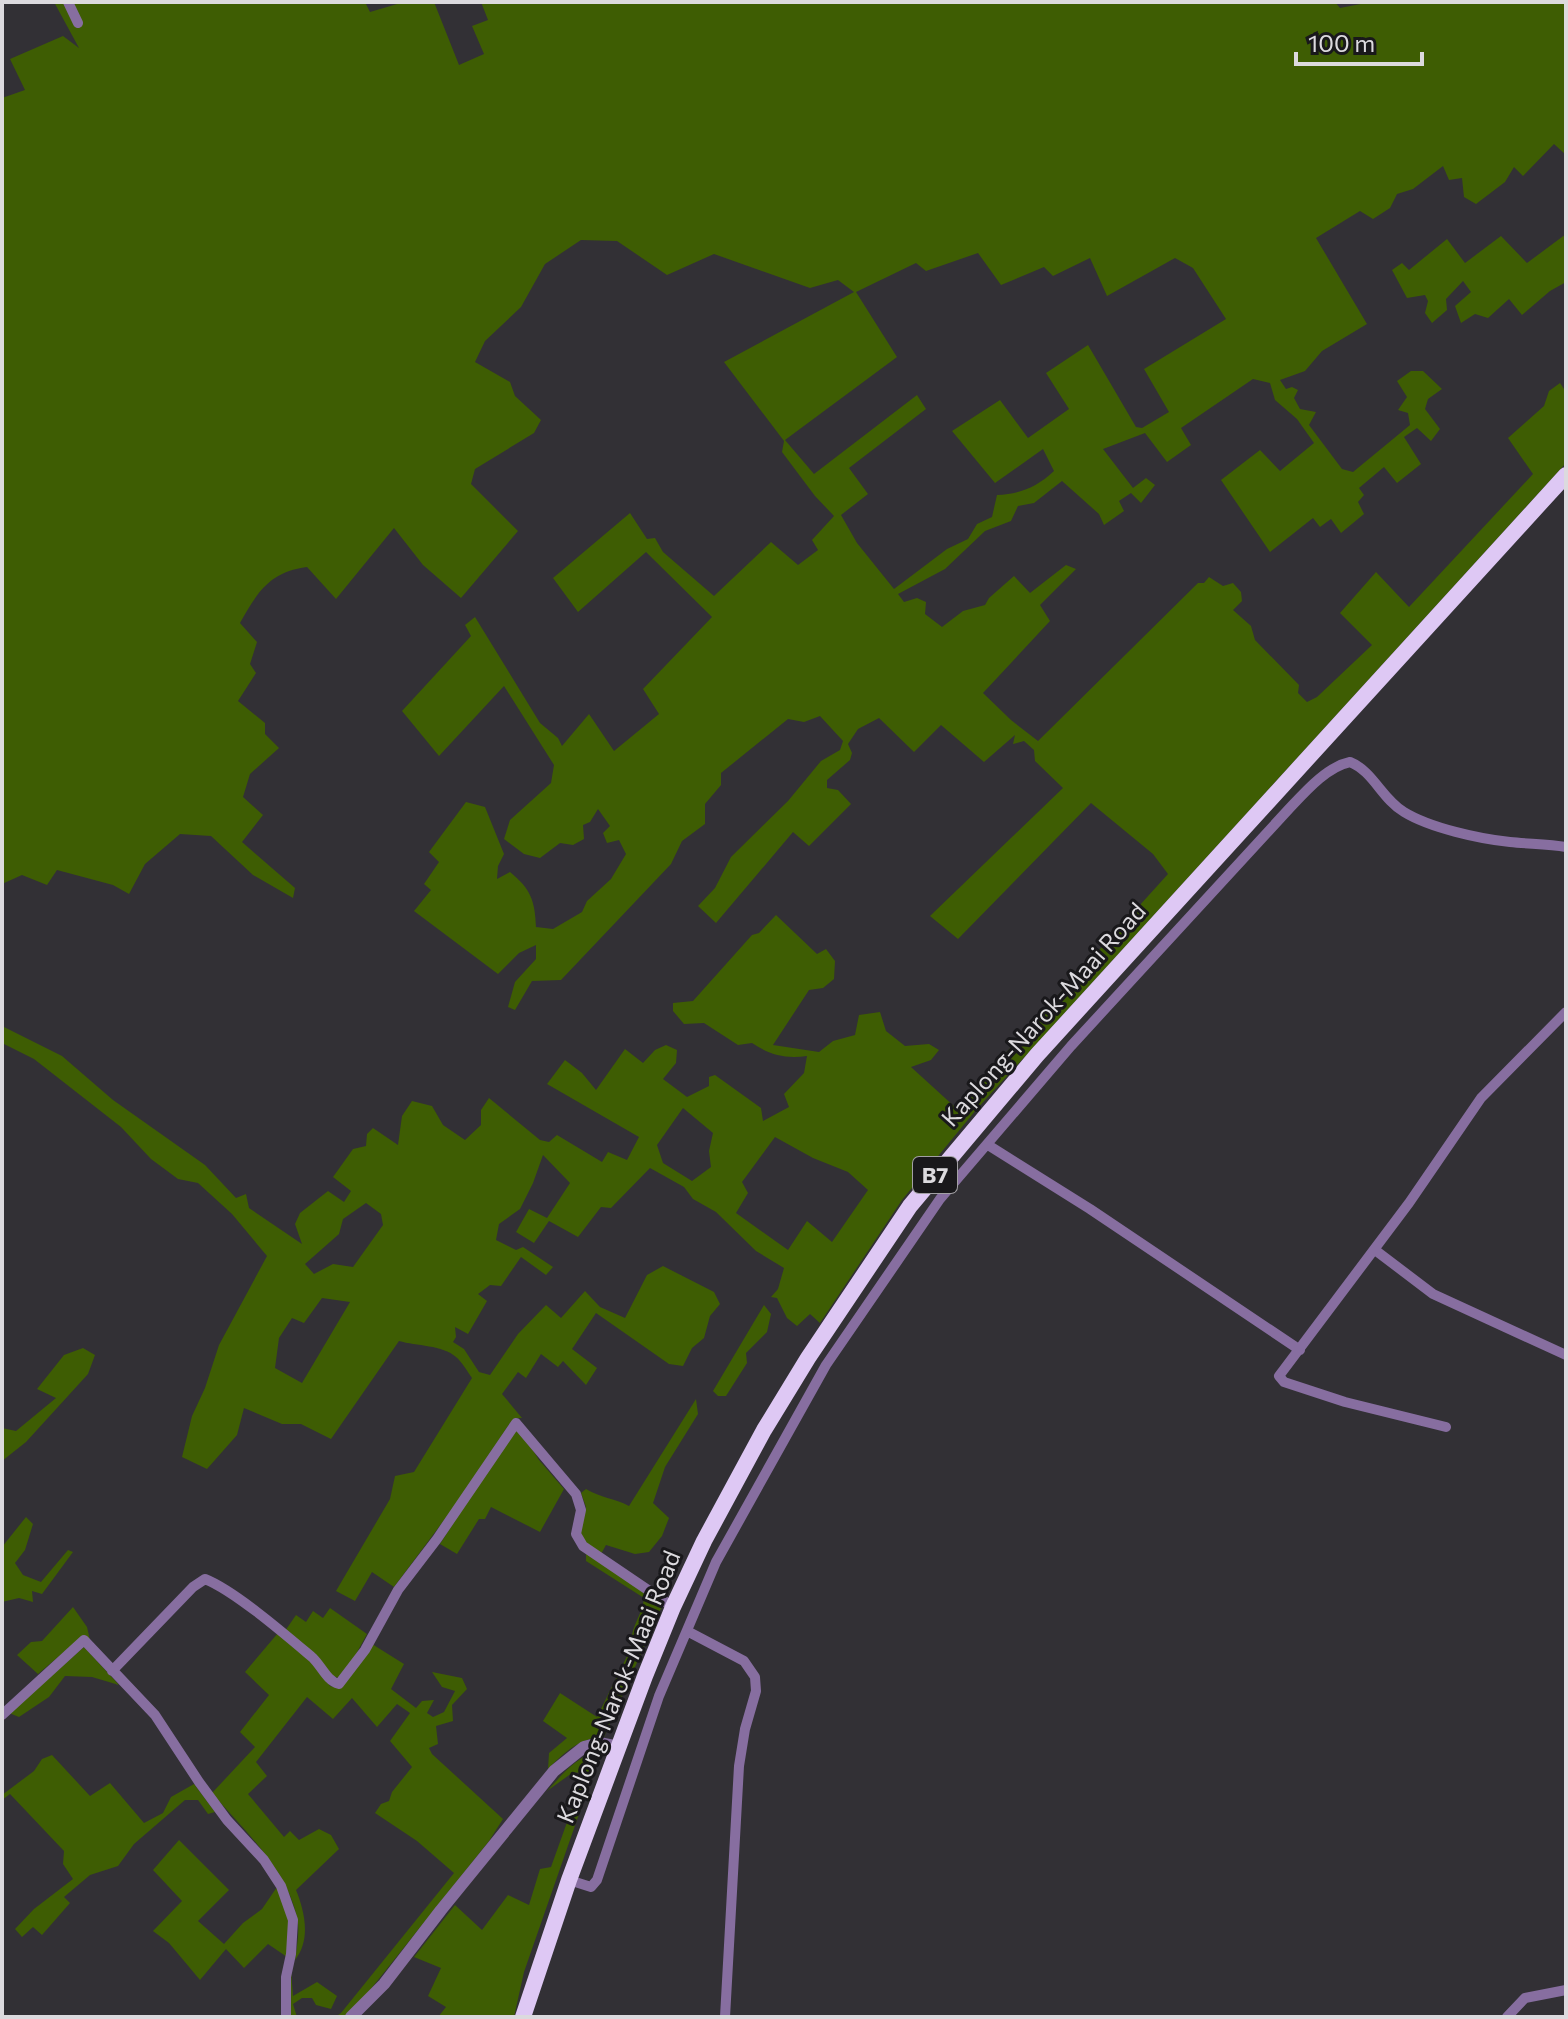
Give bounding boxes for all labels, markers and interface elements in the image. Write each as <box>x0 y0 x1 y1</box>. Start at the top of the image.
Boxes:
scale bar <box>1296 16 1422 66</box>
text: 100 m <box>1308 28 1375 57</box>
street label: Kaplong-Narok-Maai Road <box>935 896 1151 1132</box>
road number: B7 <box>913 1157 957 1193</box>
street label: Kaplong-Narok-Maai Road <box>550 1546 686 1827</box>

